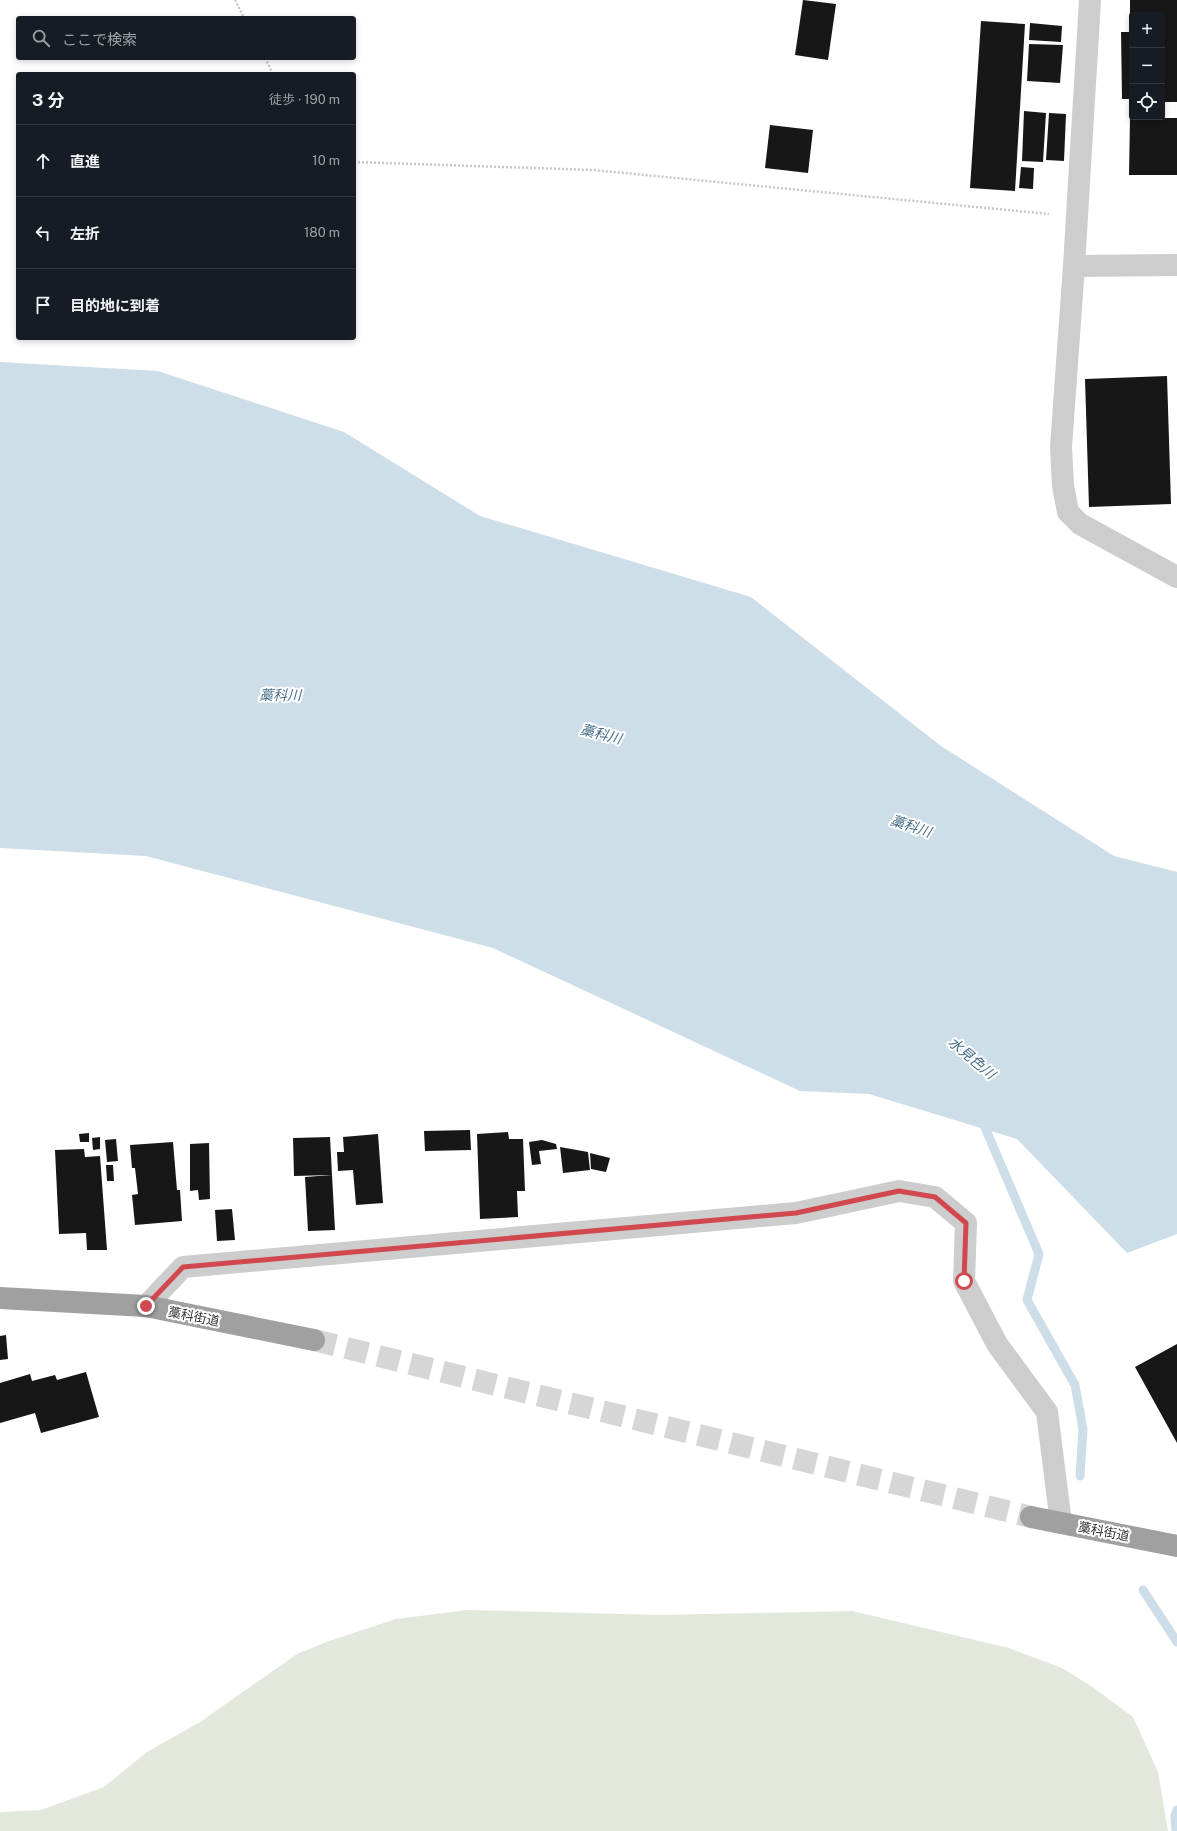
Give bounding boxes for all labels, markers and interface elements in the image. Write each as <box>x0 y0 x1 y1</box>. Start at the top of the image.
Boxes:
map controls <box>1129 12 1165 120</box>
button: + <box>1129 12 1165 48</box>
search box <box>16 16 356 60</box>
icon: search <box>30 27 52 49</box>
text: ここで検索 <box>62 31 137 48</box>
button: − <box>1129 48 1165 84</box>
button: locate <box>1129 84 1165 120</box>
text: 3 分 <box>32 90 64 110</box>
text: 徒歩 · 190 m <box>269 92 340 107</box>
icon: ahead <box>32 150 54 172</box>
text: 直進 <box>70 153 100 170</box>
text: 10 m <box>312 153 340 168</box>
icon: left <box>32 222 54 244</box>
text: 左折 <box>70 225 100 242</box>
text: 180 m <box>304 225 340 240</box>
icon: arrive <box>32 294 54 316</box>
text: 目的地に到着 <box>70 297 160 314</box>
water label: 藁科川 <box>259 687 303 703</box>
water label: 藁科川 <box>579 721 625 747</box>
water label: 藁科川 <box>889 812 935 841</box>
water label: 水見色川 <box>945 1034 1000 1083</box>
route start <box>955 1272 973 1290</box>
route end <box>137 1297 155 1315</box>
street label: 藁科街道 <box>167 1304 221 1329</box>
street label: 藁科街道 <box>1077 1519 1131 1544</box>

